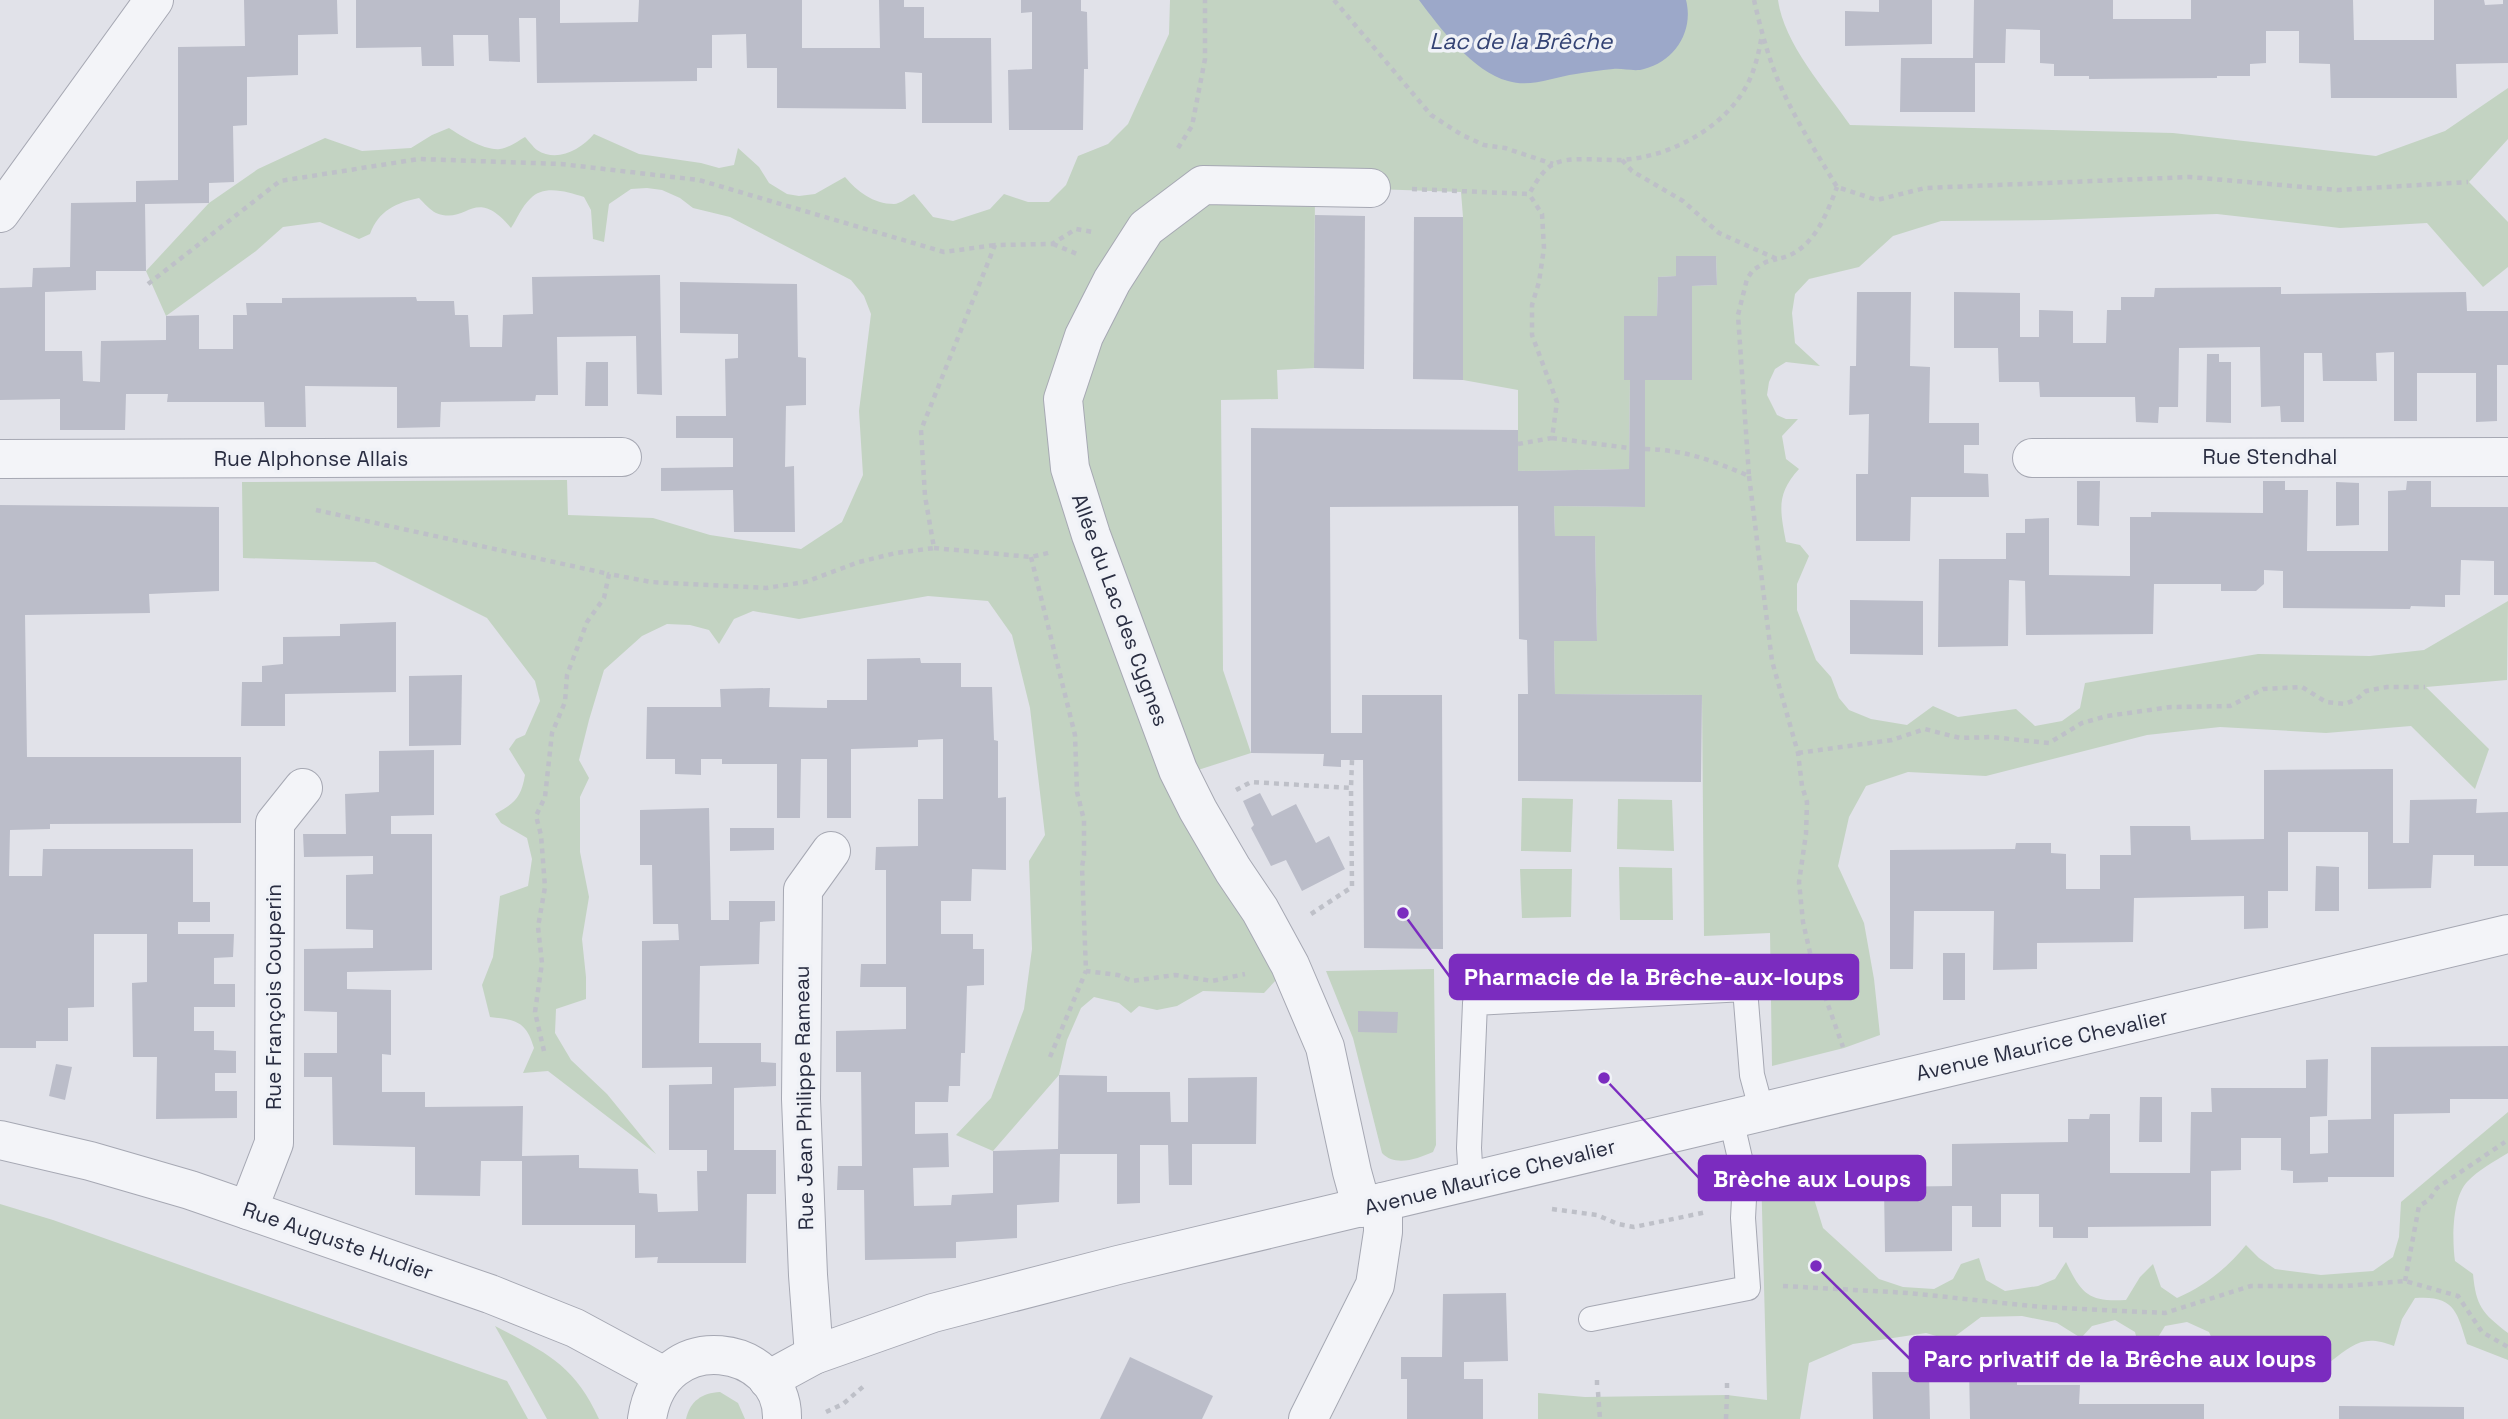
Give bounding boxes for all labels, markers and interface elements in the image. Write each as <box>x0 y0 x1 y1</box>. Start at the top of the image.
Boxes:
water label: Lac de la Brêche <box>1430 26 1614 56</box>
street label: Rue Stendhal <box>2203 443 2338 470</box>
street label: Rue Alphonse Allais <box>214 445 408 472</box>
street label: Allée du Lac des Cygnes <box>1066 490 1175 730</box>
street label: Rue François Couperin <box>260 884 287 1110</box>
callout: Pharmacie de la Brêche-aux-loups <box>1450 955 1858 999</box>
text: Pharmacie de la Brêche-aux-loups <box>1464 962 1844 992</box>
street label: Rue Jean Philippe Rameau <box>788 965 819 1231</box>
street label: Avenue Maurice Chevalier <box>1913 1002 2171 1087</box>
street label: Avenue Maurice Chevalier <box>1361 1132 1618 1221</box>
callout: Brèche aux Loups <box>1699 1156 1925 1200</box>
text: Brèche aux Loups <box>1713 1164 1911 1194</box>
street label: Rue Auguste Hudier <box>239 1195 437 1286</box>
callout: Parc privatif de la Brêche aux loups <box>1910 1337 2330 1381</box>
text: Parc privatif de la Brêche aux loups <box>1924 1344 2316 1374</box>

